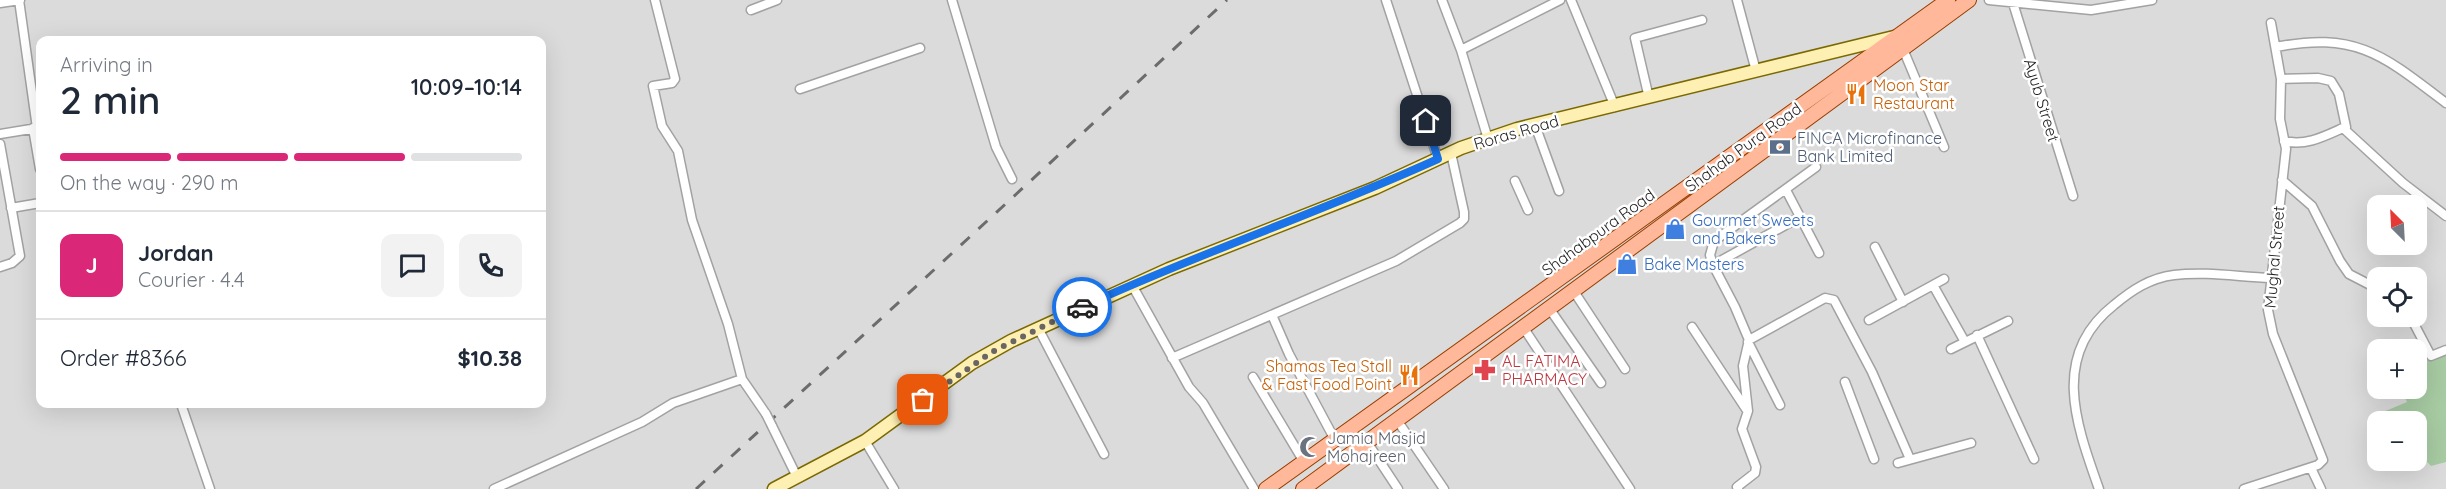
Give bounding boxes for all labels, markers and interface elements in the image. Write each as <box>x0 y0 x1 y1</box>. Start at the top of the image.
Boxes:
text: Arriving in <box>60 52 153 77</box>
street label: Ayub Street <box>2020 56 2064 144</box>
text: 10:09–10:14 <box>411 73 522 101</box>
text: 2 min <box>60 75 161 124</box>
place label: Moon Star Restaurant <box>1873 75 1955 113</box>
restaurant icon: Moon Star Restaurant <box>1844 82 1868 106</box>
pin <box>1400 95 1451 146</box>
street label: Shahab Pura Road <box>1681 98 1805 196</box>
icon: home <box>1409 104 1442 137</box>
street label: Roras Road <box>1471 110 1561 154</box>
place label: FINCA Microfinance Bank Limited <box>1797 128 1942 166</box>
bank icon: FINCA Microfinance Bank Limited <box>1768 135 1792 159</box>
text: On the way · 290 m <box>60 170 239 195</box>
street label: Shahabpura Road <box>1538 184 1658 280</box>
north arrow <box>2367 195 2427 255</box>
map controls <box>2367 195 2427 471</box>
street label: Mughal Street <box>2260 205 2288 309</box>
place label: Gourmet Sweets and Bakers <box>1692 210 1814 248</box>
shop icon: Gourmet Sweets and Bakers <box>1663 217 1687 241</box>
button: chat <box>381 234 444 297</box>
button: phone <box>459 234 522 297</box>
text: Jordan <box>138 239 214 267</box>
text: J <box>85 251 98 279</box>
shop icon: Bake Masters <box>1615 252 1639 276</box>
place label: Bake Masters <box>1644 254 1744 274</box>
text: Courier · 4.4 <box>138 267 244 292</box>
button: locate <box>2367 267 2427 327</box>
courier <box>1052 277 1112 337</box>
icon: car <box>1066 291 1099 324</box>
button: + <box>2367 339 2427 399</box>
text: Order #8366 <box>60 344 187 372</box>
text: $10.38 <box>457 344 522 372</box>
place label: AL FATIMA PHARMACY <box>1502 351 1587 389</box>
place label: Shamas Tea Stall & Fast Food Point <box>1262 356 1392 394</box>
pharmacy icon: AL FATIMA PHARMACY <box>1473 358 1497 382</box>
restaurant icon: Shamas Tea Stall & Fast Food Point <box>1397 363 1421 387</box>
pin <box>897 374 948 425</box>
icon: bag <box>906 383 939 416</box>
button: − <box>2367 411 2427 471</box>
place label: Jamia Masjid Mohajreen <box>1327 428 1426 466</box>
mosque icon: Jamia Masjid Mohajreen <box>1298 435 1322 459</box>

